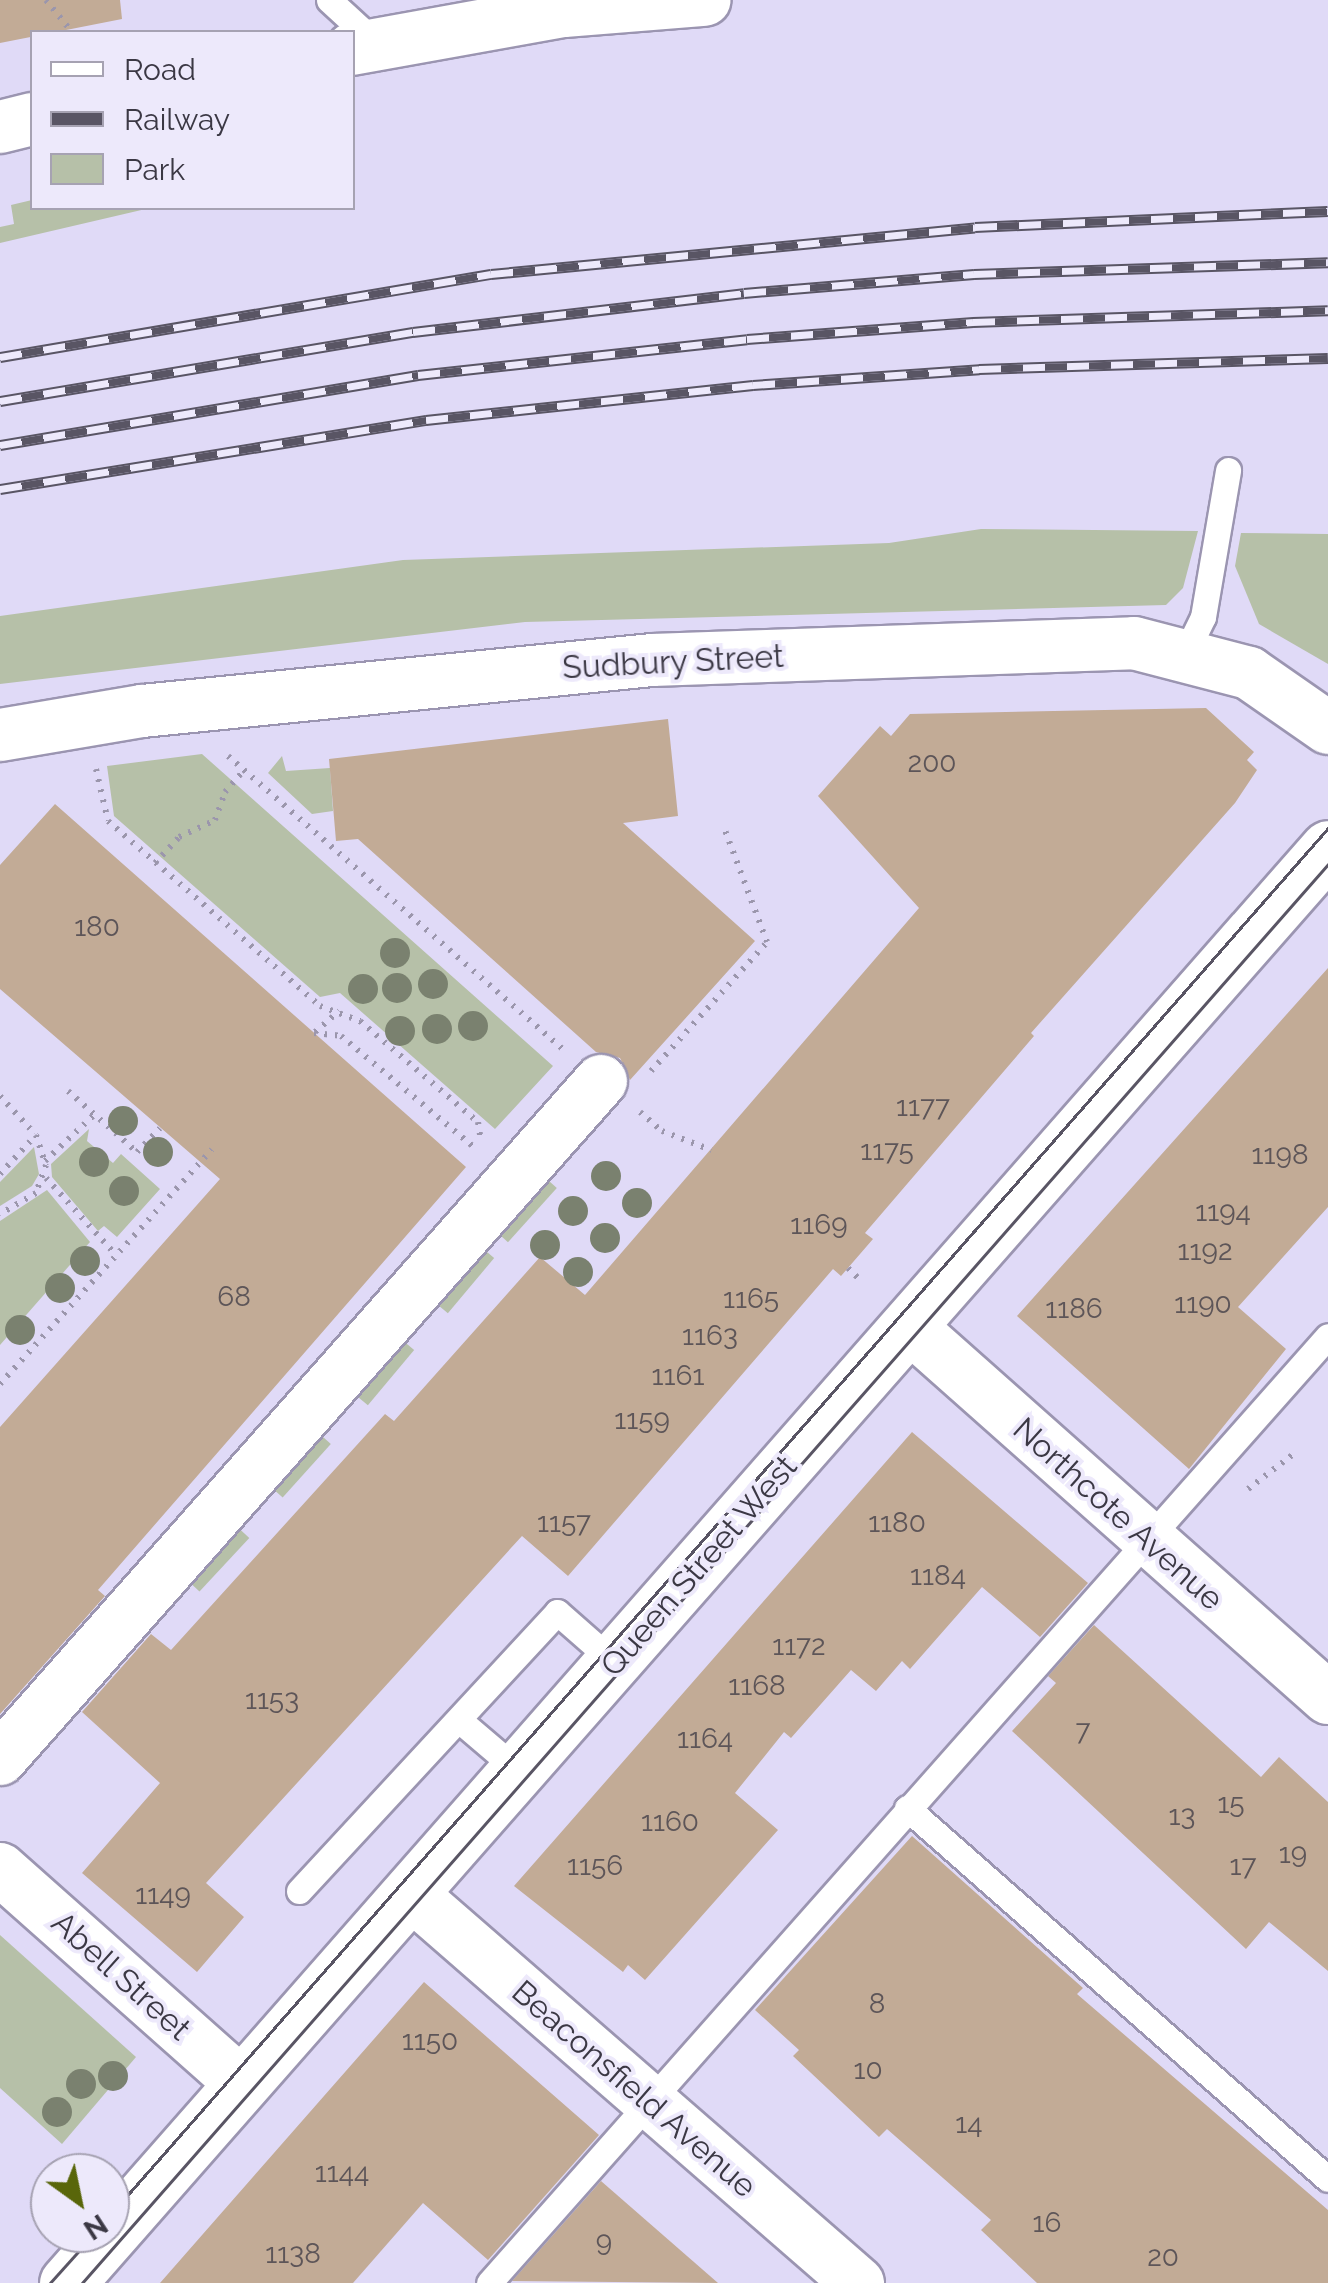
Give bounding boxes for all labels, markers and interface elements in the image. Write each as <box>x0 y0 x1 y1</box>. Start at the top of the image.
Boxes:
legend <box>30 30 355 210</box>
text: Road <box>124 52 196 87</box>
text: Railway <box>124 102 230 137</box>
text: Park <box>124 152 185 187</box>
street label: Sudbury Street <box>561 637 785 687</box>
house number: 200 <box>908 746 956 780</box>
house number: 180 <box>74 910 120 944</box>
house number: 1177 <box>896 1090 950 1124</box>
house number: 1175 <box>860 1134 914 1168</box>
house number: 1198 <box>1252 1138 1308 1172</box>
house number: 1194 <box>1195 1195 1251 1229</box>
house number: 1169 <box>790 1208 848 1242</box>
house number: 1192 <box>1178 1234 1232 1268</box>
house number: 68 <box>217 1280 251 1314</box>
house number: 1165 <box>723 1282 779 1316</box>
house number: 1190 <box>1174 1287 1232 1321</box>
house number: 1186 <box>1045 1292 1103 1326</box>
house number: 1163 <box>682 1319 738 1353</box>
house number: 1161 <box>652 1359 704 1393</box>
house number: 1159 <box>614 1403 670 1437</box>
street label: Northcote Avenue <box>1005 1409 1231 1619</box>
street label: Queen Street West <box>592 1448 806 1684</box>
house number: 1157 <box>537 1506 591 1540</box>
house number: 1180 <box>868 1506 926 1540</box>
house number: 1184 <box>910 1559 966 1593</box>
house number: 1172 <box>772 1629 826 1663</box>
house number: 1168 <box>728 1669 786 1703</box>
house number: 1153 <box>245 1683 299 1717</box>
house number: 7 <box>1076 1714 1090 1748</box>
house number: 1164 <box>677 1722 733 1756</box>
house number: 15 <box>1217 1787 1245 1821</box>
house number: 13 <box>1169 1799 1195 1833</box>
house number: 1160 <box>641 1805 699 1839</box>
house number: 19 <box>1279 1837 1307 1871</box>
house number: 1156 <box>567 1849 623 1883</box>
house number: 17 <box>1230 1849 1256 1883</box>
house number: 1149 <box>135 1878 191 1912</box>
street label: Abell Street <box>43 1903 199 2049</box>
street label: Beaconsfield Avenue <box>504 1972 764 2206</box>
house number: 8 <box>869 1987 885 2021</box>
house number: 1150 <box>402 2024 458 2058</box>
house number: 10 <box>853 2053 883 2087</box>
house number: 14 <box>955 2107 983 2141</box>
north arrow <box>30 2153 130 2253</box>
house number: 1144 <box>315 2156 369 2190</box>
house number: 16 <box>1033 2206 1061 2240</box>
text: N <box>78 2207 113 2247</box>
house number: 9 <box>596 2225 612 2259</box>
house number: 1138 <box>265 2237 321 2271</box>
house number: 20 <box>1147 2240 1179 2274</box>

